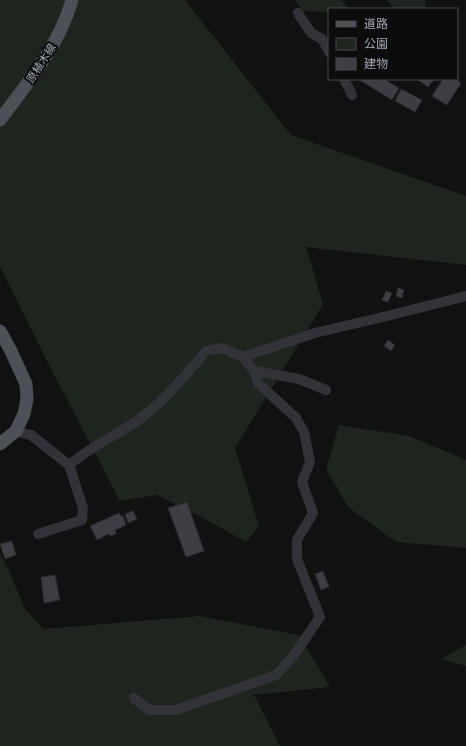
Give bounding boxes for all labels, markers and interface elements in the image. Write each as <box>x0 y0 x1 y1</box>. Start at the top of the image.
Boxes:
legend <box>328 8 458 80</box>
text: 道路 <box>364 17 388 30</box>
text: 公園 <box>364 37 388 50</box>
street label: 原植木線 <box>24 41 58 85</box>
text: 建物 <box>364 57 388 70</box>

